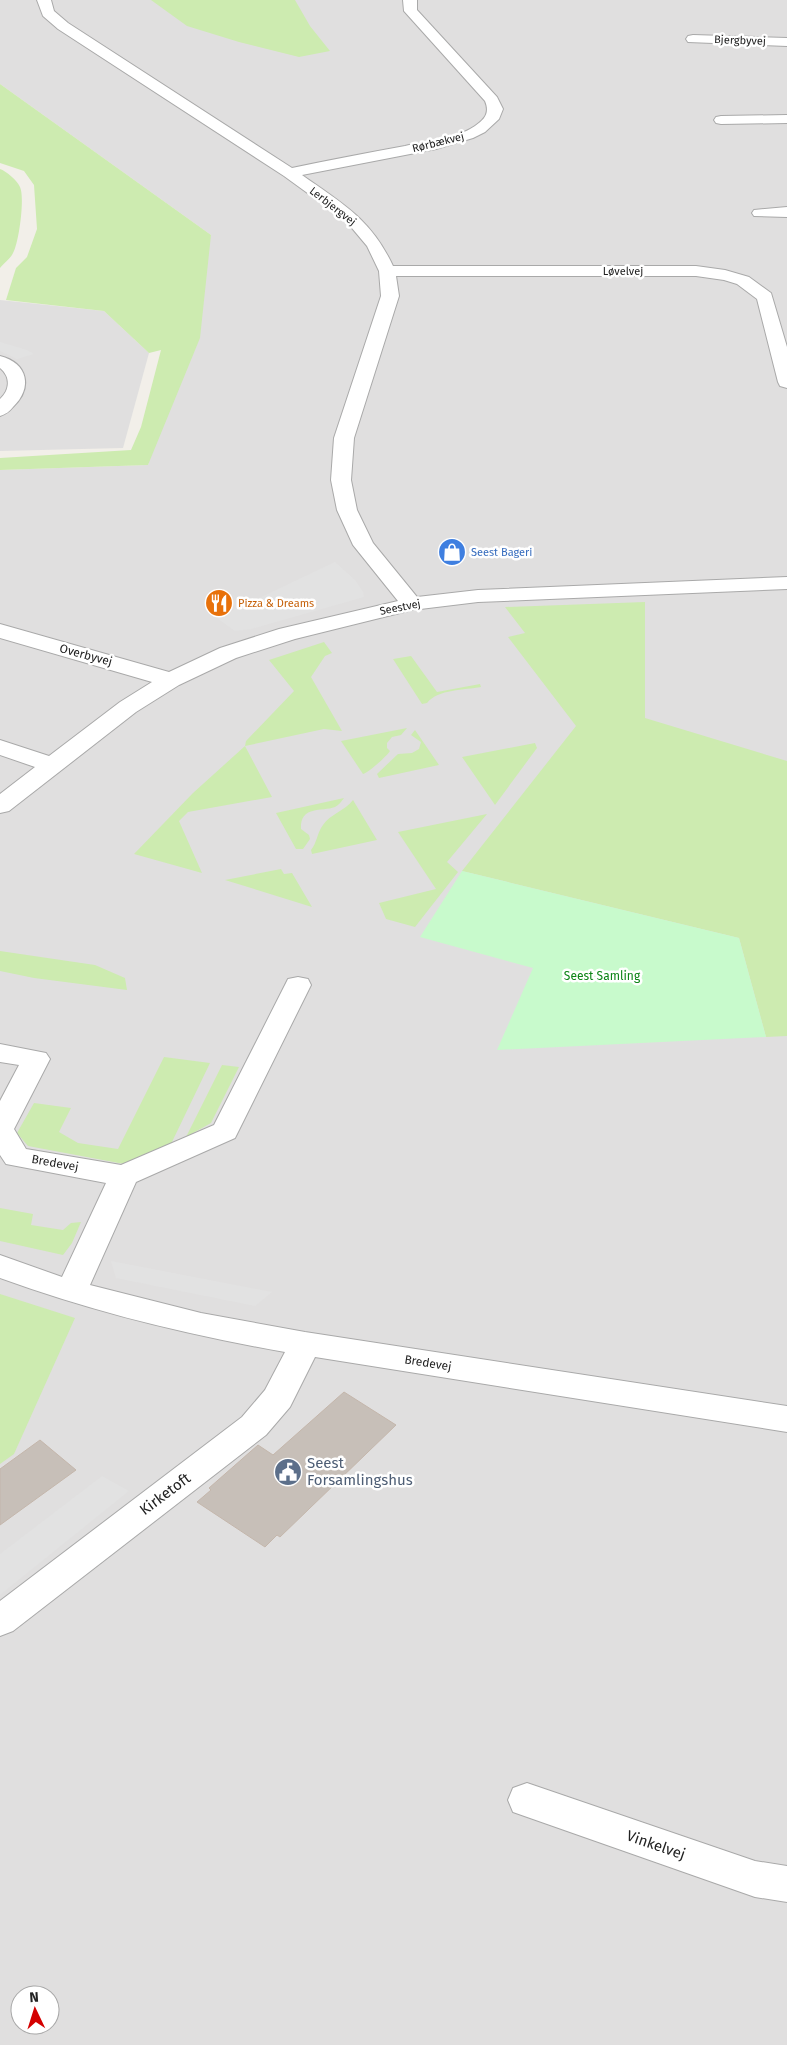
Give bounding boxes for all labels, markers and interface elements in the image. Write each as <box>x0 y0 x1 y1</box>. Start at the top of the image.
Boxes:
street label: Bjergbyvej <box>714 33 766 48</box>
street label: Rørbækvej <box>411 130 465 155</box>
street label: Lerbjergvej <box>307 184 358 229</box>
street label: Løvelvej <box>603 265 643 278</box>
shop icon: Seest Bageri <box>437 537 467 567</box>
place label: Seest Bageri <box>471 546 532 559</box>
restaurant icon: Pizza & Dreams <box>204 588 234 618</box>
place label: Pizza & Dreams <box>238 597 314 610</box>
street label: Seestvej <box>378 597 422 618</box>
street label: Overbyvej <box>58 641 114 669</box>
park label: Seest Samling <box>564 969 641 983</box>
street label: Bredevej <box>30 1152 80 1174</box>
street label: Bredevej <box>403 1352 453 1374</box>
place label: Seest Forsamlingshus <box>307 1454 413 1489</box>
public building icon: Seest Forsamlingshus <box>273 1457 303 1487</box>
street label: Kirketoft <box>136 1469 194 1519</box>
street label: Vinkelvej <box>624 1827 688 1863</box>
north arrow <box>10 1985 60 2035</box>
text: N <box>29 1989 39 2006</box>

